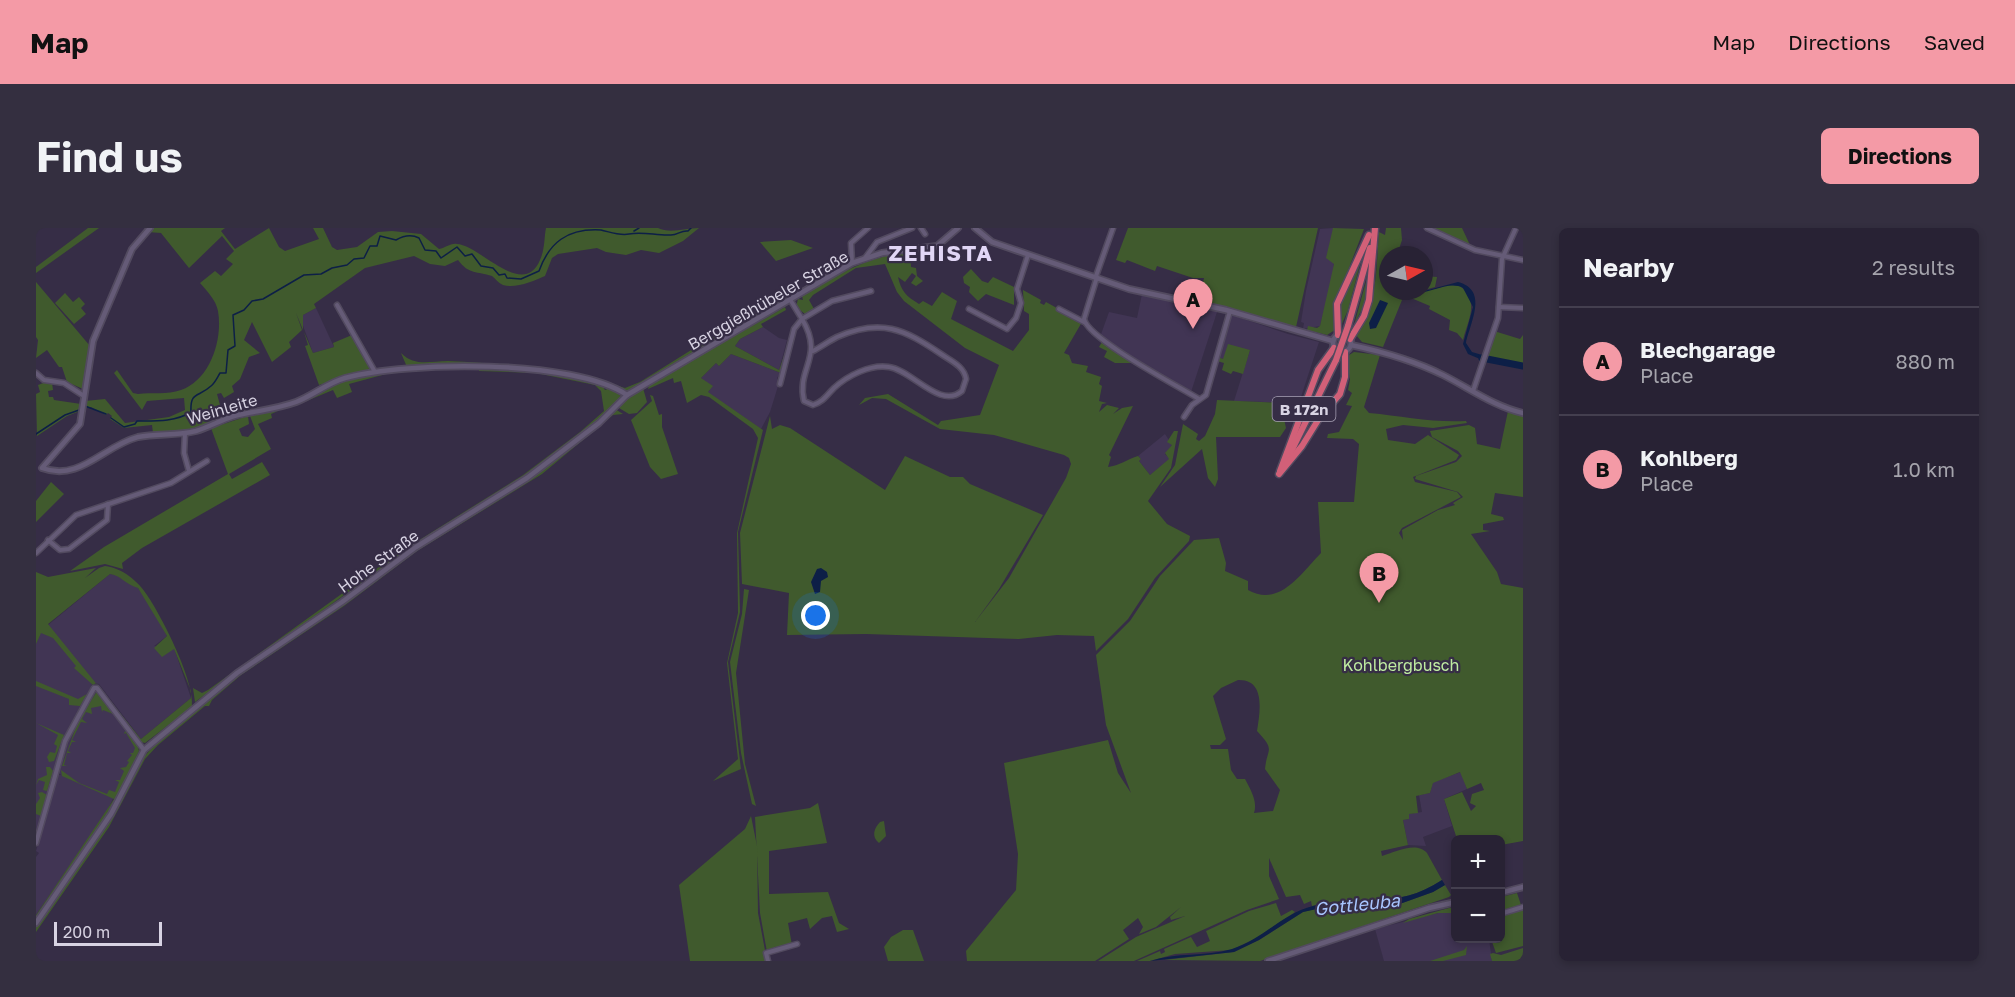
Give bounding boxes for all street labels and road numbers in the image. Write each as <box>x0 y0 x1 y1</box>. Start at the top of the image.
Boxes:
street label: Berggießhübeler Straße <box>684 246 852 354</box>
street label: Weinleite <box>184 389 260 429</box>
road number: B 172n <box>1272 397 1336 421</box>
street label: Hohe Straße <box>334 525 422 597</box>

